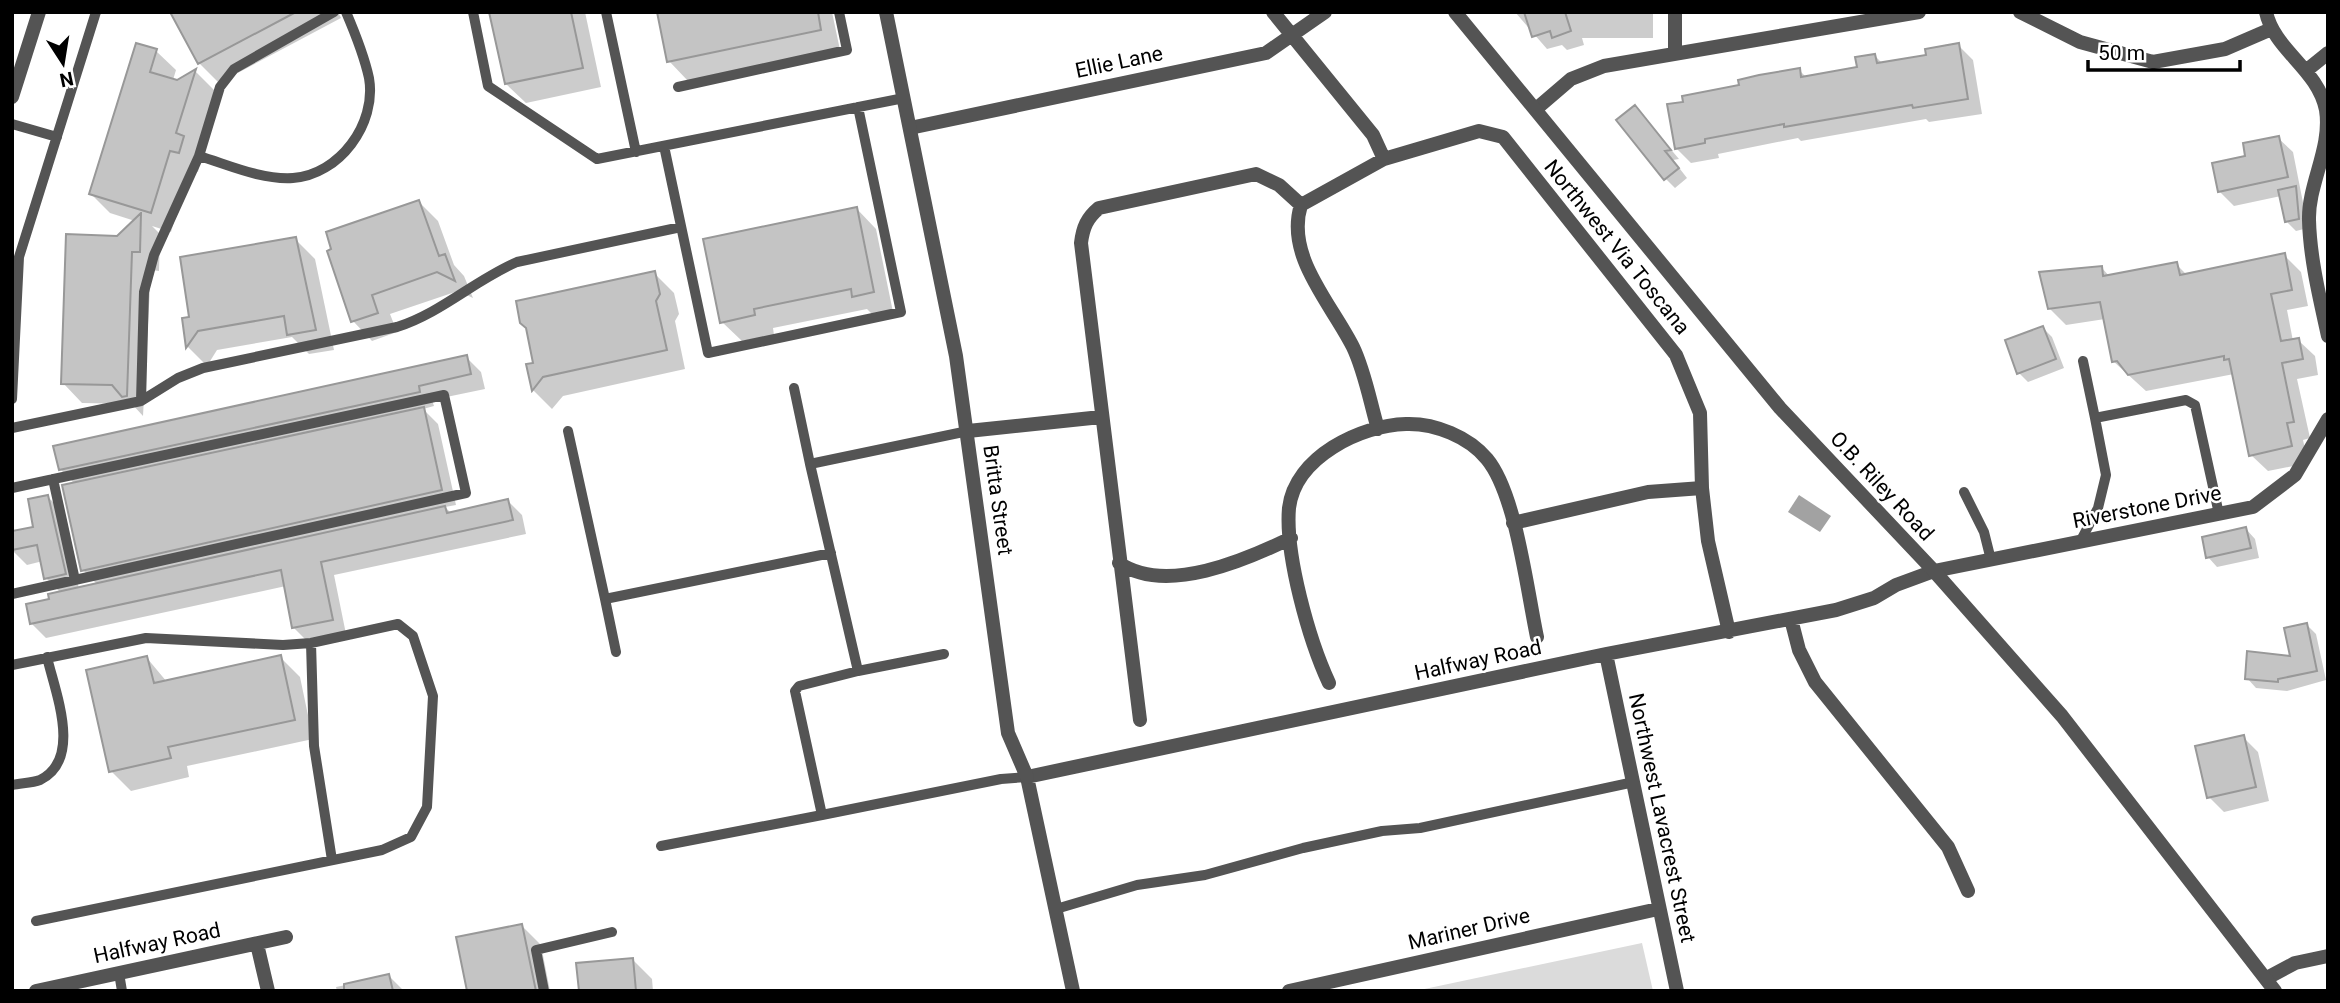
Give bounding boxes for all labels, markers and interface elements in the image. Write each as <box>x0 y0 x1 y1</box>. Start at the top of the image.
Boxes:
north arrow <box>28 28 98 98</box>
scale bar <box>2088 28 2240 72</box>
street label: Ellie Lane <box>1073 41 1165 83</box>
text: 50 m <box>2098 41 2145 65</box>
text: N <box>57 66 75 92</box>
street label: Northwest Via Toscana <box>1539 155 1695 339</box>
street label: O.B. Riley Road <box>1825 427 1939 545</box>
street label: Britta Street <box>978 443 1018 557</box>
street label: Riverstone Drive <box>2071 481 2223 533</box>
street label: Halfway Road <box>1412 635 1544 685</box>
street label: Northwest Lavacrest Street <box>1624 691 1700 945</box>
street label: Mariner Drive <box>1406 903 1532 955</box>
street label: Halfway Road <box>91 918 223 968</box>

